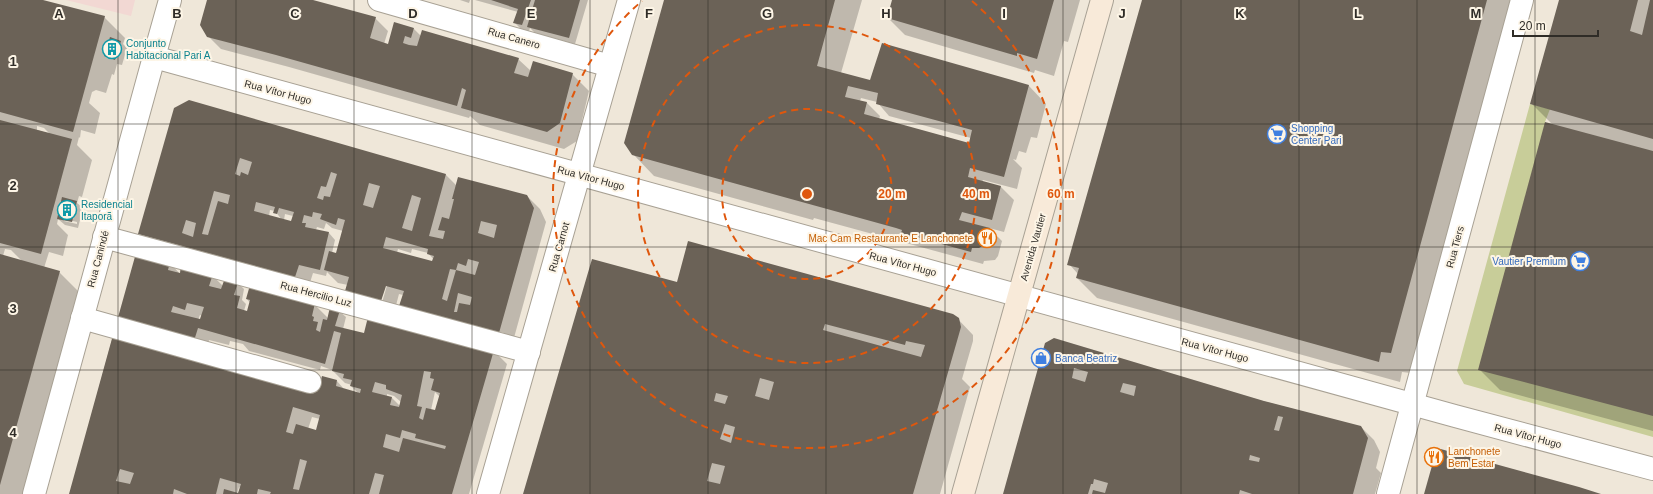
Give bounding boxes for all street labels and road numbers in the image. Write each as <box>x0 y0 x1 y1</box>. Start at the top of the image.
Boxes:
street label: Rua Canero <box>487 25 542 51</box>
street label: Rua Vítor Hugo <box>243 78 313 106</box>
street label: Rua Vítor Hugo <box>556 164 626 192</box>
street label: Avenida Vautier <box>1018 211 1048 282</box>
street label: Rua Carnot <box>547 221 571 273</box>
street label: Rua Tiers <box>1444 225 1466 269</box>
street label: Rua Canindé <box>85 229 111 289</box>
street label: Rua Vítor Hugo <box>868 250 938 278</box>
street label: Rua Hercilio Luz <box>279 279 353 309</box>
street label: Rua Vítor Hugo <box>1180 336 1250 364</box>
street label: Rua Vítor Hugo <box>1493 422 1563 450</box>

